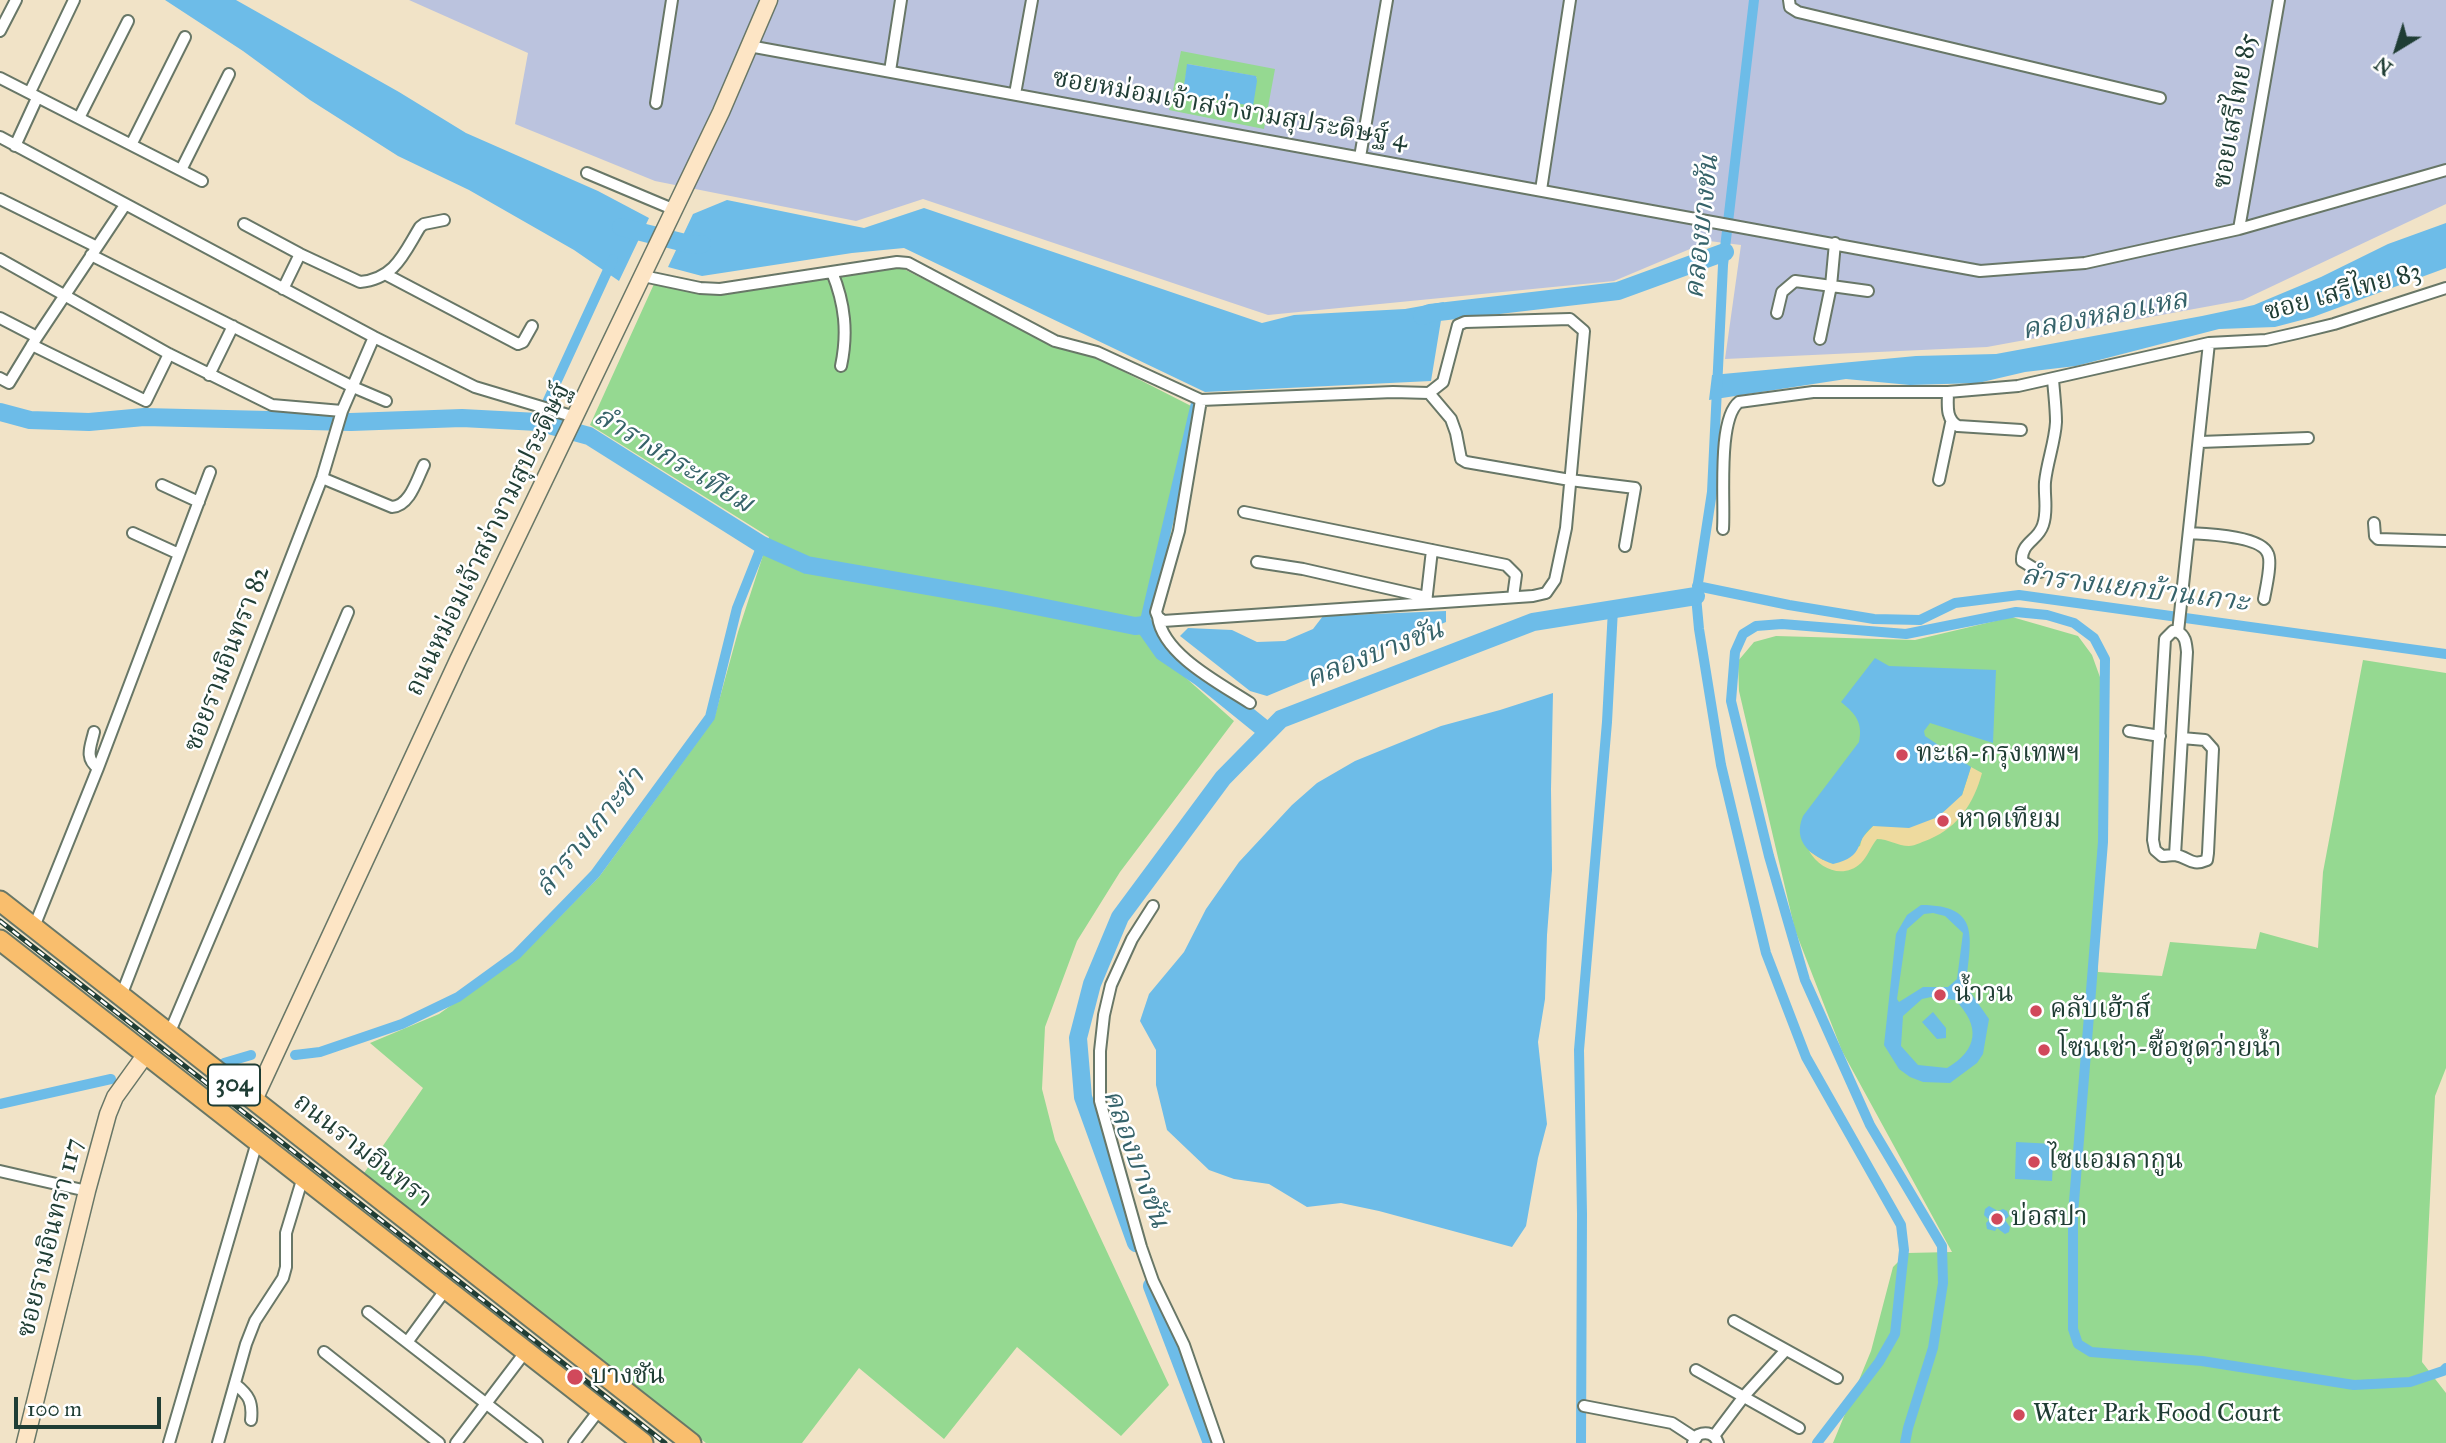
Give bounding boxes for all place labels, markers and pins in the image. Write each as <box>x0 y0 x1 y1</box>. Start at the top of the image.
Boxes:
place label: ทะเล-กรุงเทพฯ <box>1916 739 2080 771</box>
marker: ทะเล-กรุงเทพฯ <box>1894 747 1910 763</box>
place label: หาดเทียม <box>1957 805 2061 837</box>
marker: หาดเทียม <box>1935 813 1951 829</box>
place label: น้ำวน <box>1954 979 2014 1011</box>
marker: น้ำวน <box>1932 987 1948 1003</box>
place label: คลับเฮ้าส์ <box>2050 995 2151 1027</box>
marker: คลับเฮ้าส์ <box>2028 1003 2044 1019</box>
place label: โซนเช่า-ซื้อชุดว่ายน้ำ <box>2058 1034 2281 1066</box>
marker: โซนเช่า-ซื้อชุดว่ายน้ำ <box>2036 1042 2052 1058</box>
place label: ไซแอมลากูน <box>2048 1146 2183 1178</box>
marker: ไซแอมลากูน <box>2026 1154 2042 1170</box>
place label: บ่อสปา <box>2011 1203 2088 1235</box>
marker: บ่อสปา <box>1989 1211 2005 1227</box>
place label: บางชัน <box>591 1361 665 1393</box>
marker: บางชัน <box>565 1367 585 1387</box>
place label: Water Park Food Court <box>2033 1399 2281 1431</box>
marker: Water Park Food Court <box>2011 1407 2027 1423</box>

